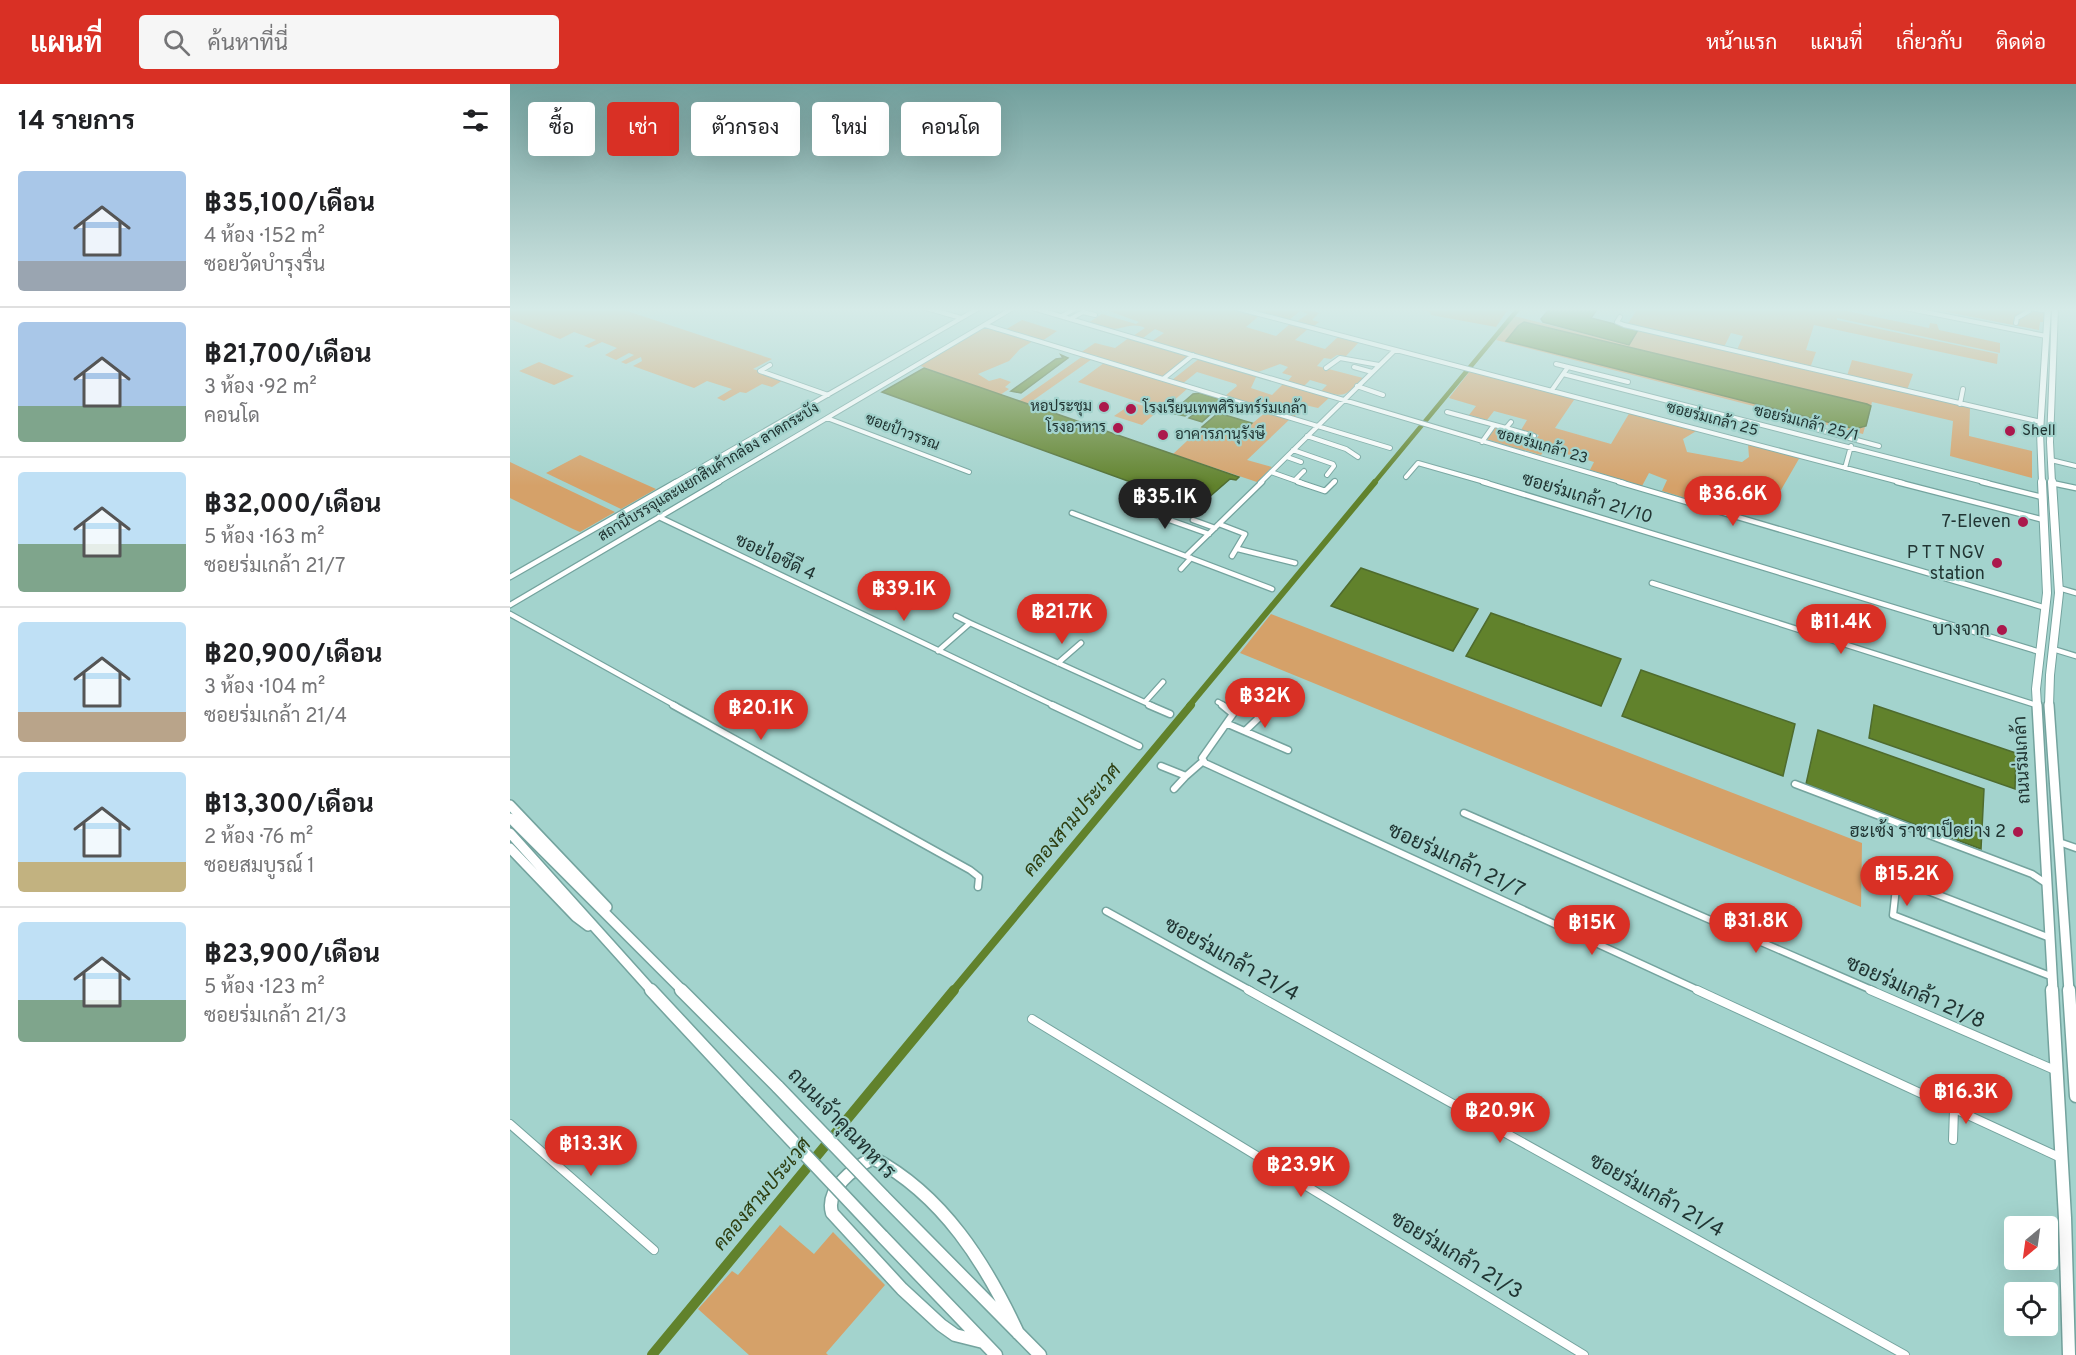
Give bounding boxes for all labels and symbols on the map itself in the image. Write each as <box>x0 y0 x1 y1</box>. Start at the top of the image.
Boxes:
street label: ซอยร่มเกล้า 25 <box>1664 397 1761 441</box>
street label: สถานีบรรจุและแยกสินค้ากล่อง ลาดกระบัง <box>594 398 823 547</box>
place label: หอประชุม <box>1030 398 1092 417</box>
place label: โรงเรียนเทพศิรินทร์ร่มเกล้า <box>1142 398 1307 419</box>
marker: หอประชุม <box>1097 400 1111 414</box>
street label: ซอยร่มเกล้า 25/1 <box>1752 400 1861 446</box>
marker: โรงเรียนเทพศิรินทร์ร่มเกล้า <box>1124 402 1138 416</box>
street label: ซอยป้าวรรณ <box>862 408 943 456</box>
place label: โรงอาหาร <box>1045 417 1106 438</box>
marker: โรงอาหาร <box>1111 421 1125 435</box>
place label: Shell <box>2022 422 2056 441</box>
street label: ซอยร่มเกล้า 23 <box>1494 423 1590 469</box>
place label: อาคารภานุรังษี <box>1175 424 1266 445</box>
marker: Shell <box>2003 424 2017 438</box>
marker: อาคารภานุรังษี <box>1156 428 1170 442</box>
street label: ซอยร่มเกล้า 21/10 <box>1519 466 1656 530</box>
pin: ฿36.6K <box>1684 476 1782 527</box>
pin: ฿35.1K <box>1116 479 1214 530</box>
place label: 7-Eleven <box>1942 511 2011 534</box>
marker: 7-Eleven <box>2016 515 2030 529</box>
street label: ซอยไอซีดี 4 <box>731 527 820 587</box>
place label: P T T NGV station <box>1907 542 1985 586</box>
marker: P T T NGV station <box>1990 556 2004 570</box>
pin: ฿39.1K <box>855 571 953 622</box>
pin: ฿21.7K <box>1013 594 1111 645</box>
pin: ฿11.4K <box>1792 604 1890 655</box>
place label: บางจาก <box>1932 619 1990 642</box>
marker: บางจาก <box>1995 623 2009 637</box>
pin: ฿32K <box>1229 678 1301 729</box>
pin: ฿20.1K <box>712 690 810 741</box>
street label: ถนนร่มเกล้า <box>2007 715 2037 805</box>
water label: คลองสามประเวศ <box>1018 758 1129 883</box>
street label: ซอยร่มเกล้า 21/7 <box>1383 817 1529 905</box>
place label: ฮะเซ้ง ราชาเป็ดย่าง 2 <box>1850 818 2006 844</box>
marker: ฮะเซ้ง ราชาเป็ดย่าง 2 <box>2011 825 2025 839</box>
pin: ฿15.2K <box>1858 856 1956 907</box>
pin: ฿31.8K <box>1707 903 1805 954</box>
pin: ฿15K <box>1556 905 1628 956</box>
street label: ซอยร่มเกล้า 21/4 <box>1159 912 1303 1008</box>
street label: ซอยร่มเกล้า 21/8 <box>1841 950 1989 1036</box>
street label: ถนนเจ้าคุณทหาร <box>781 1062 901 1186</box>
pin: ฿16.3K <box>1917 1074 2015 1125</box>
pin: ฿20.9K <box>1451 1093 1549 1144</box>
pin: ฿13.3K <box>542 1126 640 1177</box>
water label: คลองสามประเวศ <box>708 1132 819 1257</box>
pin: ฿23.9K <box>1252 1147 1350 1198</box>
street label: ซอยร่มเกล้า 21/4 <box>1584 1148 1728 1244</box>
street label: ซอยร่มเกล้า 21/3 <box>1385 1206 1527 1306</box>
north arrow <box>2004 1216 2058 1270</box>

